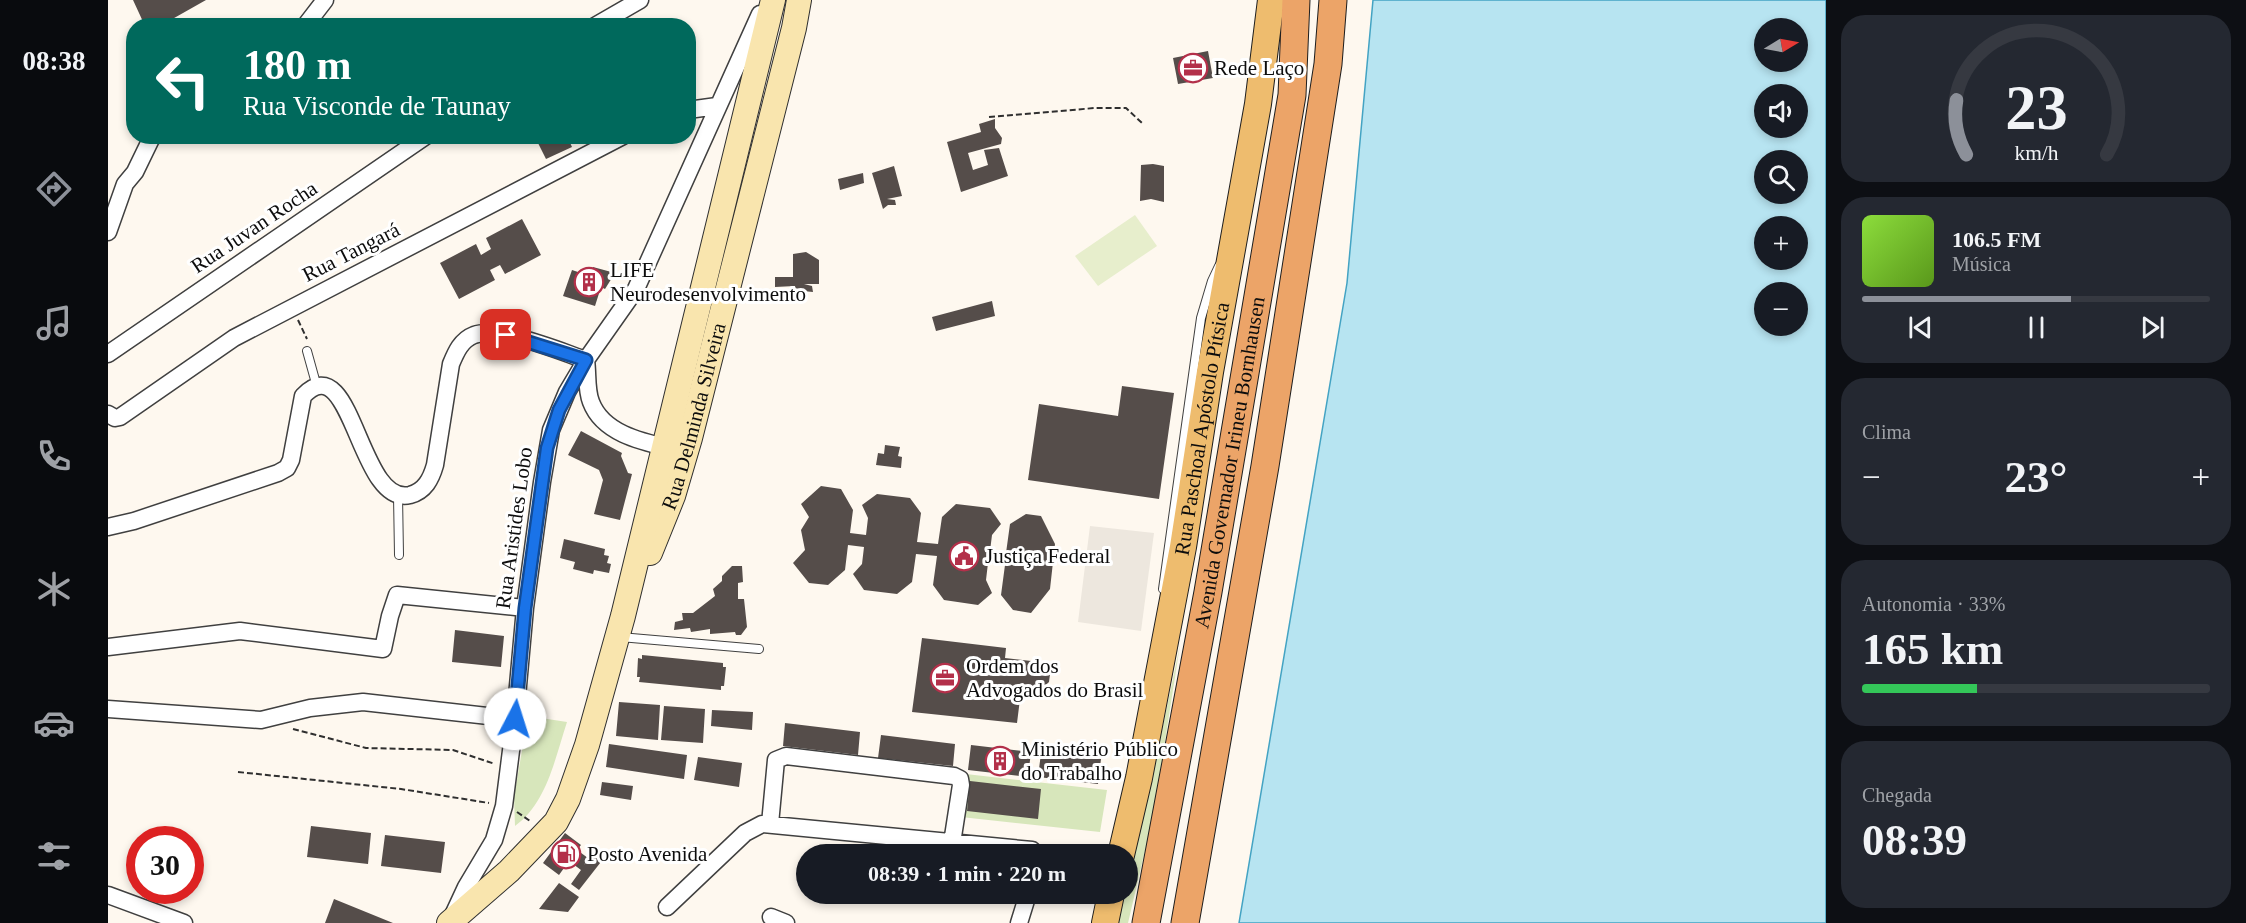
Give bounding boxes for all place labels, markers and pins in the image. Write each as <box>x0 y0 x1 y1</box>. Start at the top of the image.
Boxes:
office icon: Rede Laço <box>1177 52 1209 84</box>
place label: Rede Laço <box>1214 56 1304 80</box>
place label: LIFE Neurodesenvolvimento <box>610 258 806 306</box>
building icon: LIFE Neurodesenvolvimento <box>573 266 605 298</box>
pin <box>480 309 531 360</box>
public building icon: Justiça Federal <box>948 540 980 572</box>
place label: Justiça Federal <box>985 544 1111 568</box>
place label: Ordem dos Advogados do Brasil <box>966 654 1143 702</box>
office icon: Ordem dos Advogados do Brasil <box>929 662 961 694</box>
place label: Ministério Público do Trabalho <box>1021 737 1178 785</box>
building icon: Ministério Público do Trabalho <box>984 745 1016 777</box>
fuel station icon: Posto Avenida <box>550 838 582 870</box>
place label: Posto Avenida <box>587 842 708 866</box>

